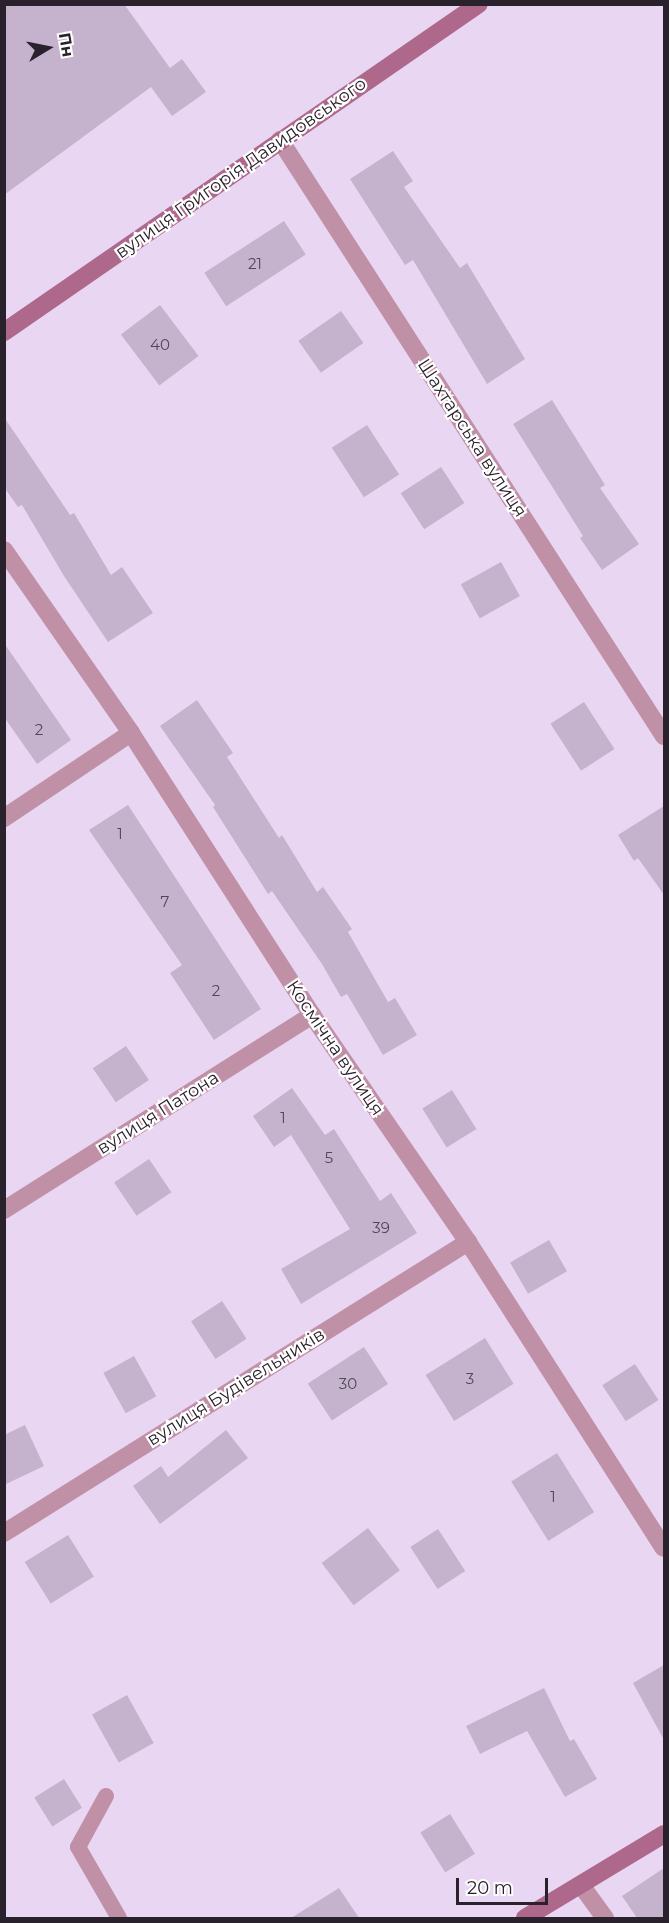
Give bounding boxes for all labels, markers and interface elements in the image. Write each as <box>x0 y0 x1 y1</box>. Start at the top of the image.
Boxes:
north arrow <box>18 18 78 78</box>
text: Пн <box>55 31 78 58</box>
street label: вулиця Григорія Давидовського <box>111 73 371 263</box>
house number: 21 <box>248 255 262 273</box>
house number: 40 <box>150 336 170 354</box>
street label: Шахтарська вулиця <box>413 355 531 521</box>
house number: 2 <box>35 721 43 739</box>
house number: 1 <box>117 825 123 843</box>
house number: 7 <box>161 893 169 911</box>
street label: Космічна вулиця <box>282 976 388 1120</box>
house number: 2 <box>212 982 220 1000</box>
street label: вулиця Патона <box>93 1067 223 1159</box>
house number: 1 <box>280 1109 286 1127</box>
house number: 5 <box>325 1149 333 1167</box>
house number: 39 <box>372 1219 390 1237</box>
street label: вулиця Будівельників <box>143 1323 329 1451</box>
house number: 3 <box>466 1370 474 1388</box>
house number: 30 <box>339 1375 357 1393</box>
house number: 1 <box>550 1488 556 1506</box>
scale bar <box>459 1866 550 1904</box>
text: 20 m <box>467 1877 513 1899</box>

